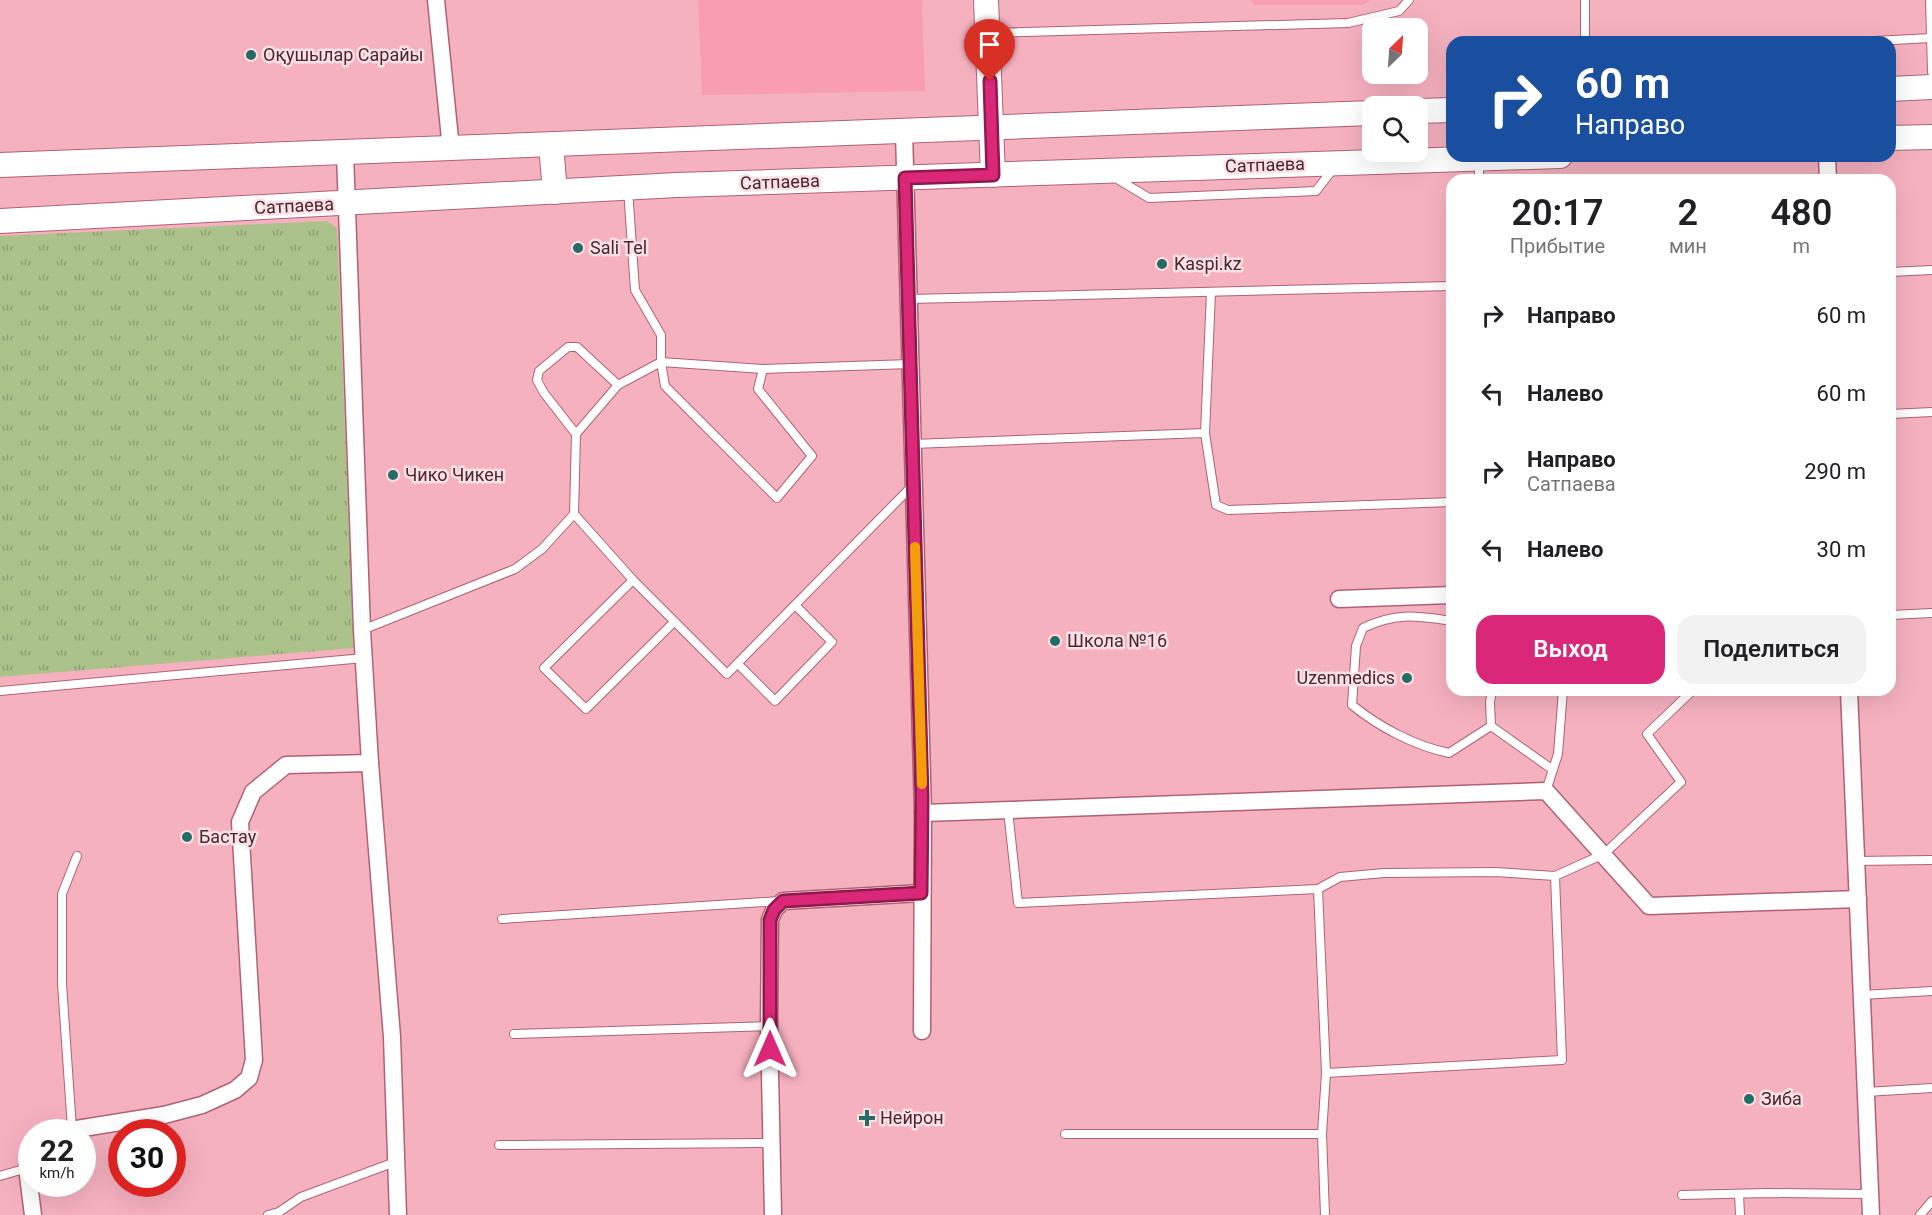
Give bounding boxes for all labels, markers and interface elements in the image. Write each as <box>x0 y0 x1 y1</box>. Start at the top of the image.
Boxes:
north arrow <box>1362 18 1428 84</box>
map controls <box>1362 18 1428 162</box>
pin <box>964 19 1015 81</box>
icon: arrive <box>973 28 1006 61</box>
place label: Оқушылар Сарайы <box>263 44 424 65</box>
marker: Оқушылар Сарайы <box>244 48 258 62</box>
text: 60 m <box>1575 59 1670 108</box>
icon: right <box>1476 60 1554 138</box>
button: search <box>1362 96 1428 162</box>
text: Направо <box>1575 109 1685 141</box>
street label: Сатпаева <box>1225 153 1305 176</box>
street label: Сатпаева <box>740 170 820 193</box>
text: 20:17 <box>1511 192 1603 234</box>
text: 2 <box>1678 192 1698 234</box>
text: 480 <box>1771 192 1832 234</box>
street label: Сатпаева <box>254 193 334 218</box>
text: Прибытие <box>1510 234 1605 258</box>
text: мин <box>1669 234 1707 258</box>
text: m <box>1793 234 1810 258</box>
place label: Sali Tel <box>590 237 647 258</box>
marker: Sali Tel <box>571 241 585 255</box>
place label: Kaspi.kz <box>1174 253 1242 274</box>
marker: Kaspi.kz <box>1155 257 1169 271</box>
icon: right <box>1476 299 1509 332</box>
text: Направо <box>1527 303 1616 328</box>
text: 60 m <box>1817 303 1866 328</box>
icon: left <box>1476 377 1509 410</box>
text: Налево <box>1527 381 1604 406</box>
text: 60 m <box>1817 381 1866 406</box>
text: Направо <box>1527 447 1616 472</box>
icon: right <box>1476 455 1509 488</box>
text: 290 m <box>1804 459 1866 484</box>
place label: Чико Чикен <box>405 464 504 485</box>
marker: Чико Чикен <box>386 468 400 482</box>
text: Сатпаева <box>1527 472 1616 496</box>
icon: left <box>1476 533 1509 566</box>
text: Налево <box>1527 537 1604 562</box>
text: 30 m <box>1817 537 1866 562</box>
button: Выход <box>1476 615 1665 684</box>
button: Поделиться <box>1677 615 1866 684</box>
place label: Школа №16 <box>1067 630 1167 651</box>
marker: Школа №16 <box>1048 634 1062 648</box>
place label: Uzenmedics <box>1296 667 1395 688</box>
marker: Uzenmedics <box>1400 671 1414 685</box>
place label: Бастау <box>199 826 257 847</box>
marker: Бастау <box>180 830 194 844</box>
position arrow <box>738 1017 802 1081</box>
place label: Зиба <box>1761 1088 1802 1109</box>
marker: Зиба <box>1742 1092 1756 1106</box>
place label: Нейрон <box>880 1107 944 1128</box>
marker: Нейрон <box>858 1109 876 1127</box>
speed limit sign: 30 <box>108 1119 186 1197</box>
text: 22 <box>40 1133 74 1168</box>
text: km/h <box>39 1164 75 1182</box>

